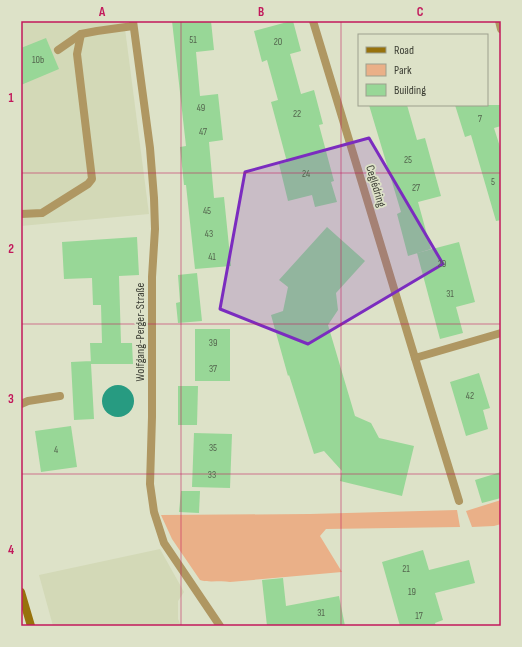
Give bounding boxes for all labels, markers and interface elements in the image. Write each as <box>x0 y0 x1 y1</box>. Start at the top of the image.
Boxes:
text: A <box>98 4 106 20</box>
text: B <box>258 4 264 20</box>
text: C <box>417 4 424 20</box>
house number: 51 <box>189 34 197 46</box>
legend <box>358 34 488 106</box>
house number: 20 <box>274 36 282 48</box>
text: Road <box>394 43 414 58</box>
house number: 10b <box>32 54 44 66</box>
text: Park <box>394 63 412 78</box>
text: Building <box>394 83 426 98</box>
text: 1 <box>8 90 14 106</box>
house number: 49 <box>197 102 205 114</box>
house number: 22 <box>293 108 301 120</box>
house number: 7 <box>478 113 482 125</box>
house number: 47 <box>199 126 207 138</box>
house number: 25 <box>404 154 412 166</box>
street label: Ceglédring <box>362 163 389 209</box>
house number: 24 <box>302 168 310 180</box>
house number: 5 <box>491 176 495 188</box>
house number: 27 <box>412 182 420 194</box>
house number: 45 <box>203 205 211 217</box>
house number: 43 <box>205 228 213 240</box>
text: 2 <box>8 241 14 257</box>
house number: 41 <box>208 251 216 263</box>
house number: 29 <box>438 258 446 270</box>
street label: Wolfgang-Perger-Straße <box>133 282 148 381</box>
house number: 31 <box>446 288 454 300</box>
house number: 39 <box>209 337 217 349</box>
house number: 37 <box>209 363 217 375</box>
house number: 42 <box>466 390 474 402</box>
text: 3 <box>8 391 14 407</box>
house number: 35 <box>209 442 217 454</box>
house number: 4 <box>54 444 58 456</box>
house number: 33 <box>208 469 216 481</box>
text: 4 <box>8 542 14 558</box>
house number: 21 <box>402 563 410 575</box>
house number: 19 <box>408 586 416 598</box>
house number: 31 <box>317 607 325 619</box>
house number: 17 <box>415 610 423 622</box>

